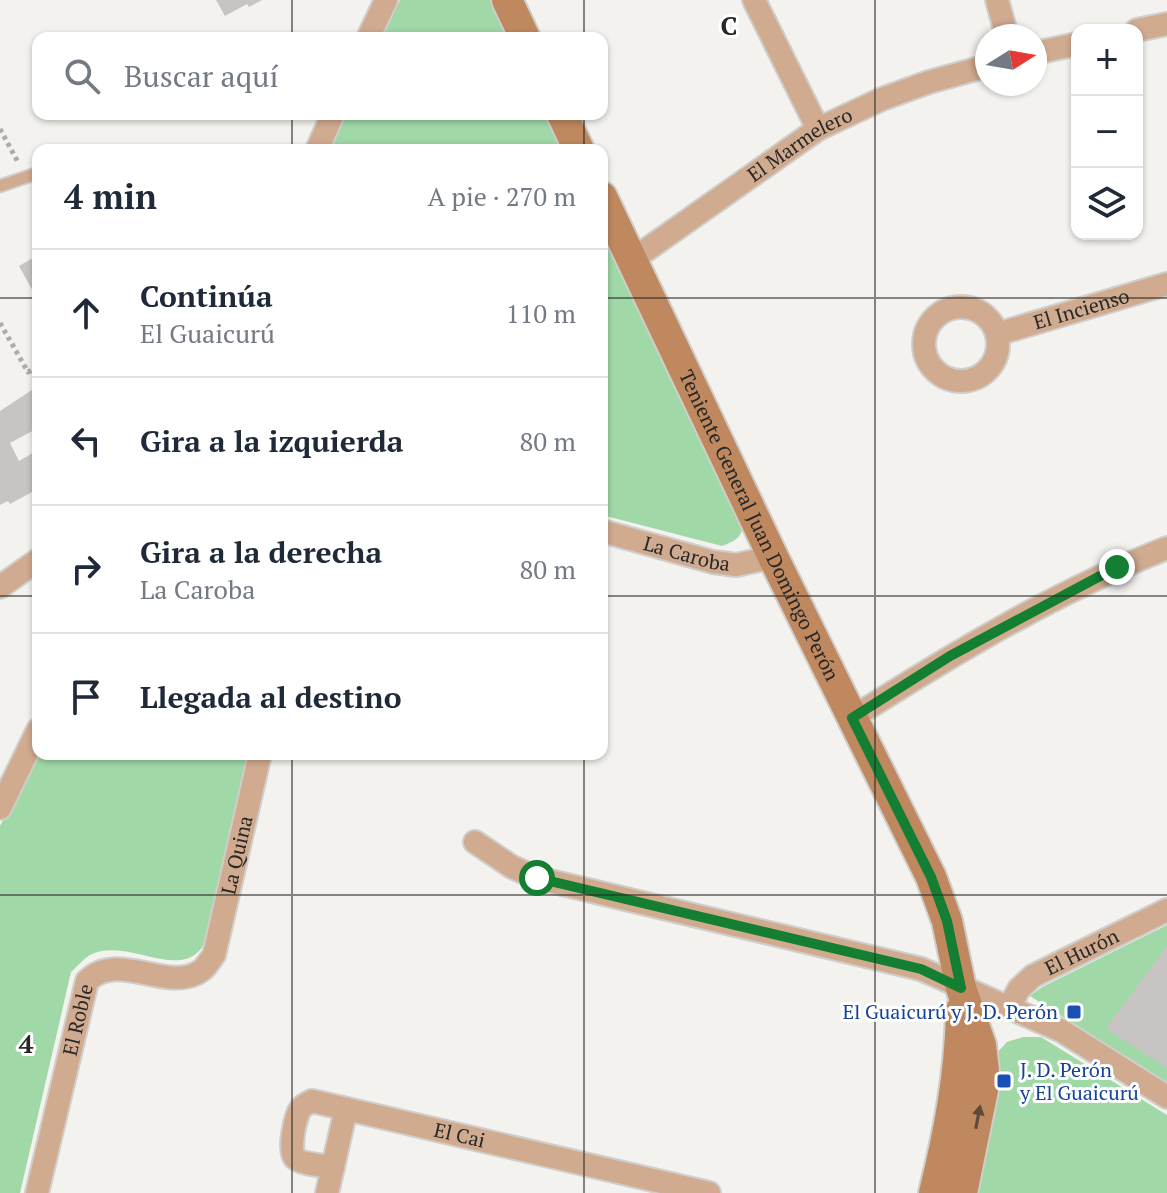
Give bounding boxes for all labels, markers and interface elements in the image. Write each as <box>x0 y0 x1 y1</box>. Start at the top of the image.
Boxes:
text: C <box>721 8 737 42</box>
north arrow <box>975 24 1047 96</box>
map controls <box>1071 24 1143 240</box>
button: + <box>1071 24 1143 96</box>
search box <box>32 32 608 120</box>
icon: search <box>60 54 104 98</box>
text: Buscar aquí <box>124 56 278 96</box>
button: − <box>1071 96 1143 168</box>
street label: El Marmelero <box>742 101 857 188</box>
button: layers <box>1071 168 1143 240</box>
text: 4 min <box>64 174 157 219</box>
text: A pie · 270 m <box>428 179 576 213</box>
text: Continúa <box>140 276 273 316</box>
street label: El Incienso <box>1030 282 1132 336</box>
icon: ahead <box>64 291 108 335</box>
text: 110 m <box>506 296 576 330</box>
text: El Guaicurú <box>140 316 275 350</box>
street label: Teniente General Juan Domingo Perón <box>673 365 846 685</box>
icon: left <box>64 419 108 463</box>
text: Gira a la izquierda <box>140 421 404 461</box>
text: 80 m <box>520 424 576 458</box>
street label: La Caroba <box>641 529 732 577</box>
text: Gira a la derecha <box>140 532 382 572</box>
icon: right <box>64 547 108 591</box>
route end <box>1099 549 1135 585</box>
text: 80 m <box>520 552 576 586</box>
text: La Caroba <box>140 572 255 606</box>
icon: arrive <box>64 675 108 719</box>
text: Llegada al destino <box>140 677 401 717</box>
street label: La Quina <box>214 813 258 897</box>
route start <box>519 860 555 896</box>
street label: El Hurón <box>1040 922 1123 981</box>
street label: El Roble <box>56 981 99 1058</box>
place label: El Guaicurú y J. D. Perón <box>843 998 1058 1025</box>
marker: El Guaicurú y J. D. Perón <box>1065 1003 1083 1021</box>
text: 4 <box>19 1026 34 1060</box>
place label: J. D. Perón y El Guaicurú <box>1019 1056 1139 1106</box>
marker: J. D. Perón y El Guaicurú <box>995 1072 1013 1090</box>
one-way arrow <box>972 1104 985 1129</box>
street label: El Cai <box>432 1116 488 1154</box>

